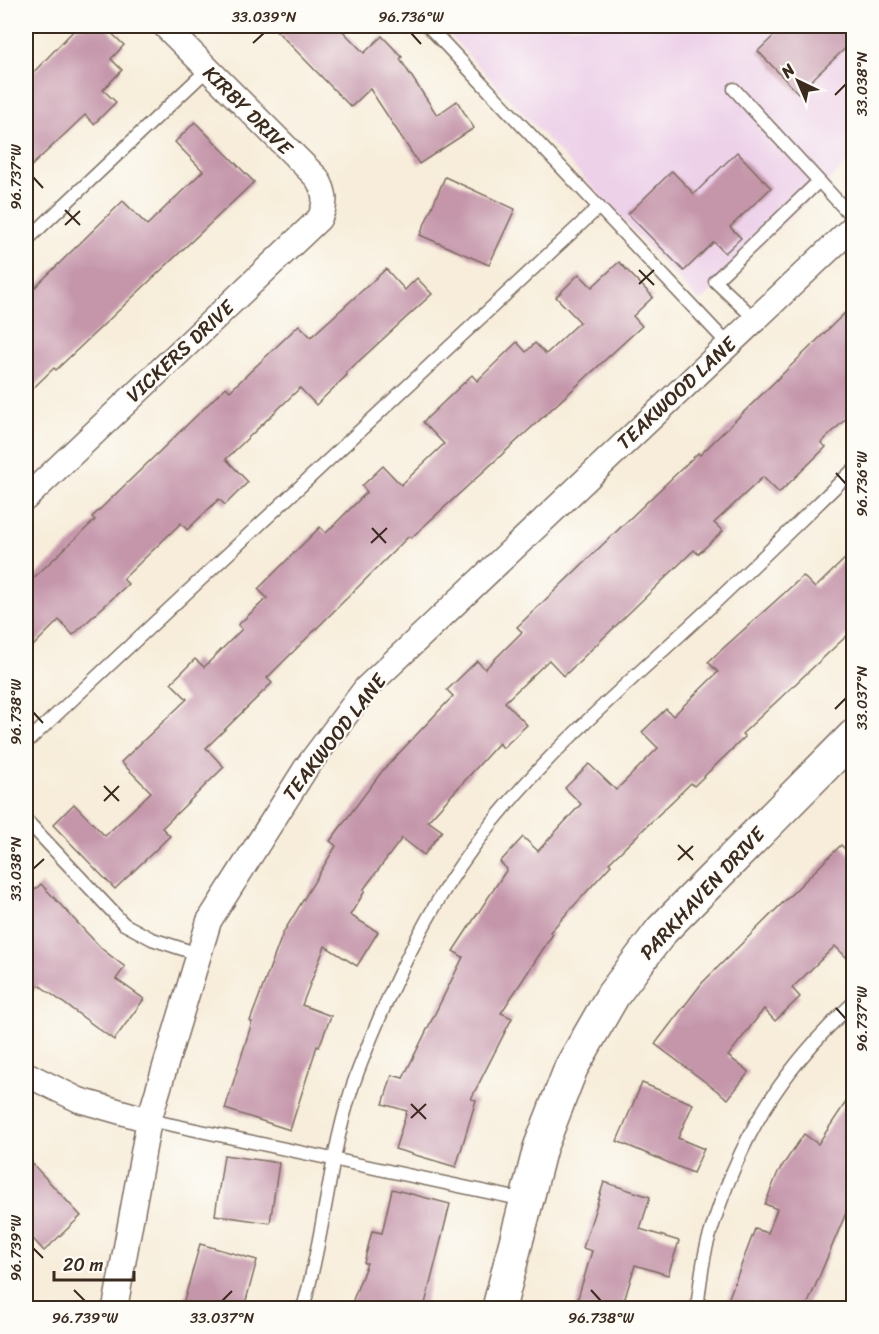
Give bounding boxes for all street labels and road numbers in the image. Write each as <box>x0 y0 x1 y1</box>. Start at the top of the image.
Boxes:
street label: KIRBY DRIVE <box>194 57 302 165</box>
street label: VICKERS DRIVE <box>118 290 244 411</box>
street label: TEAKWOOD LANE <box>608 327 746 459</box>
street label: TEAKWOOD LANE <box>273 664 397 809</box>
street label: PARKHAVEN DRIVE <box>631 817 775 968</box>

